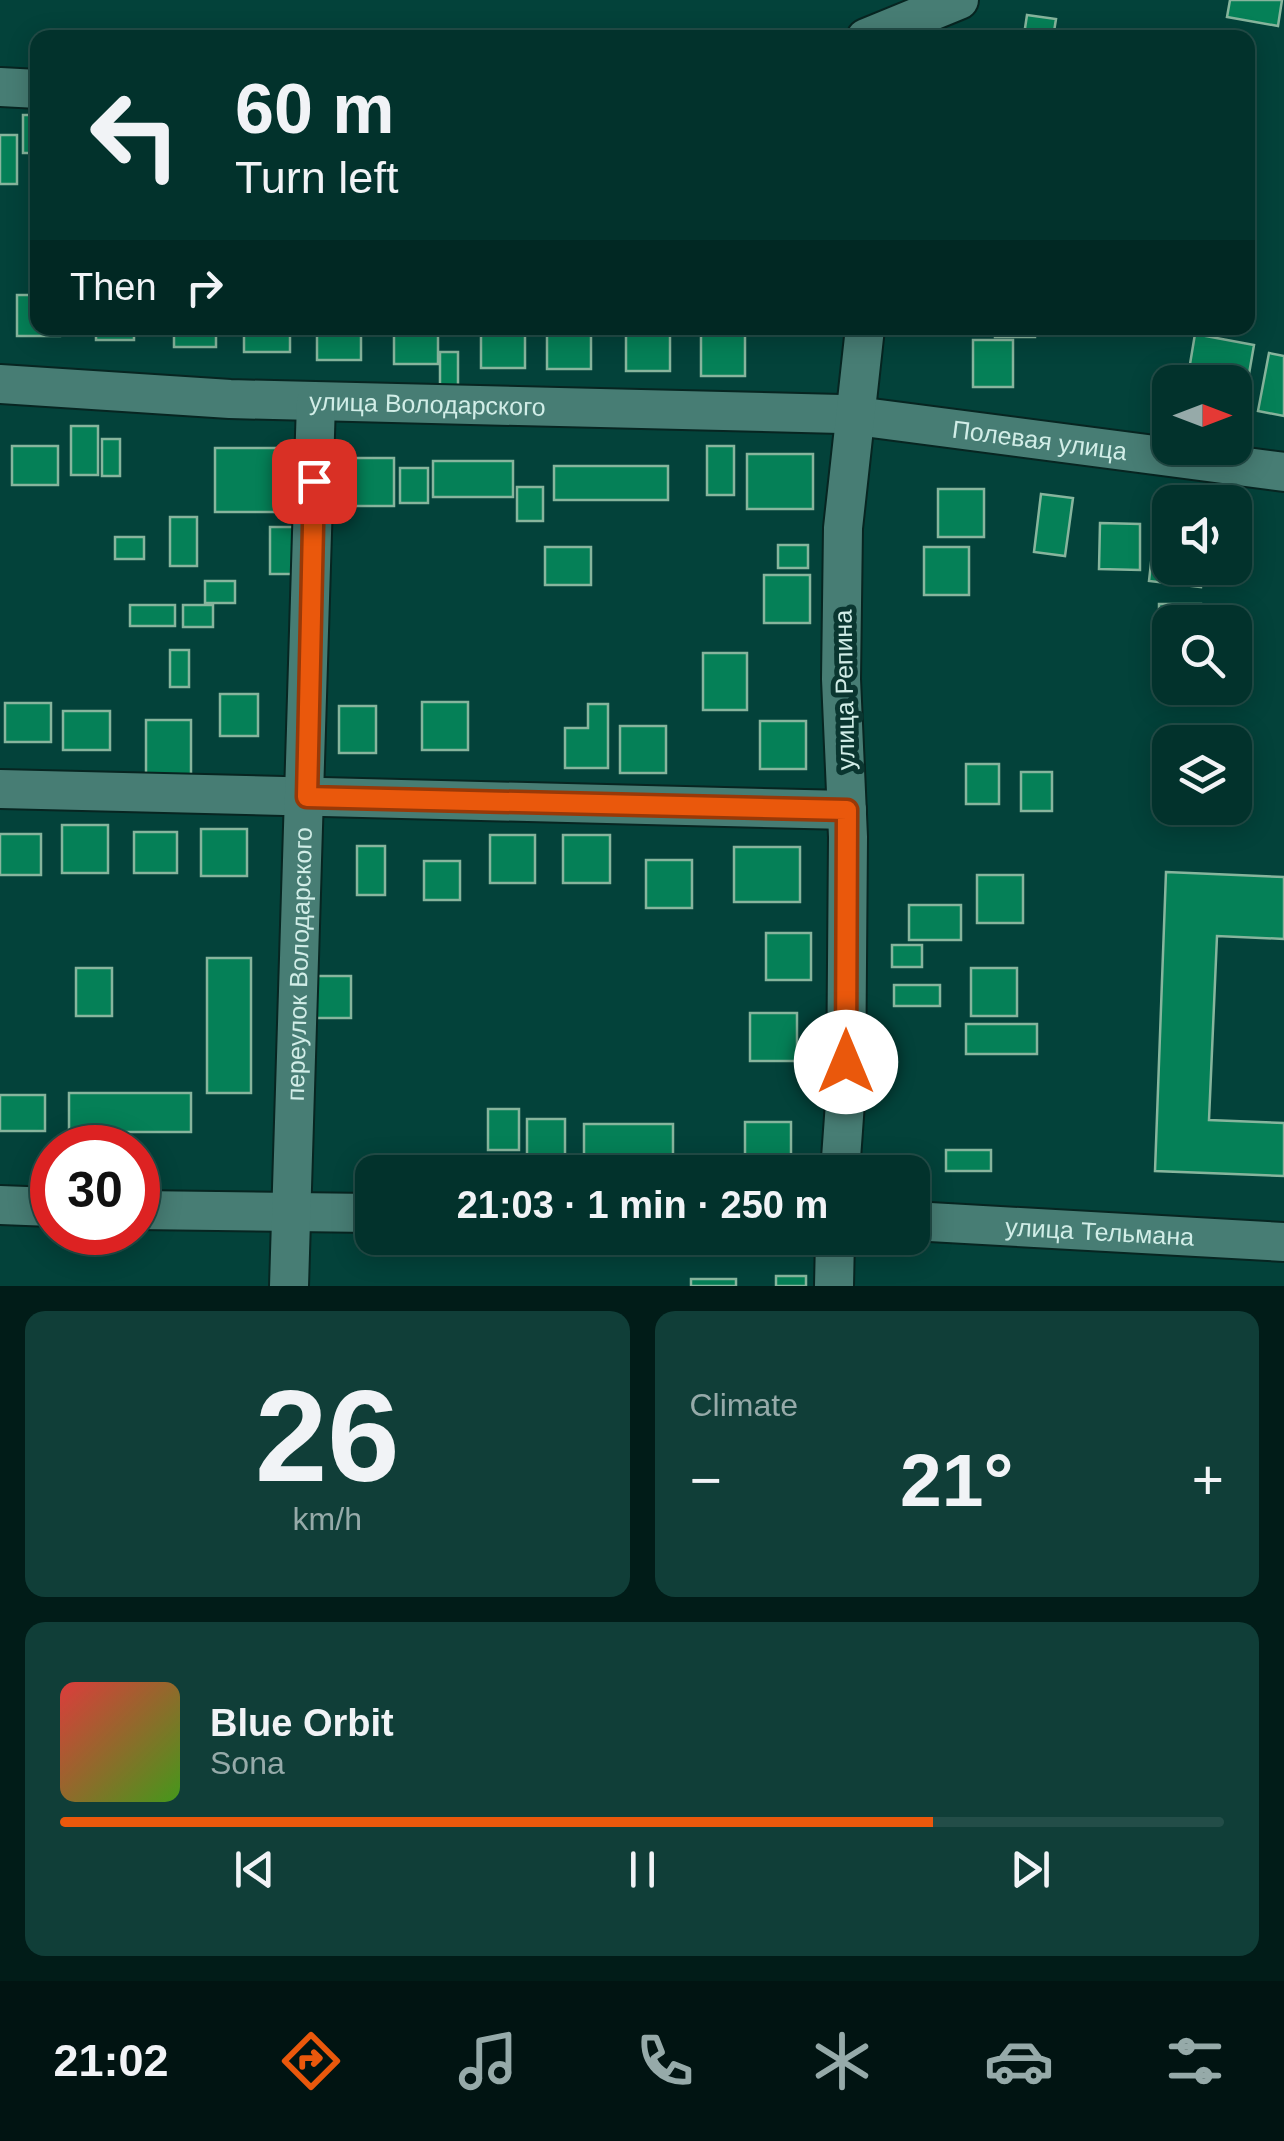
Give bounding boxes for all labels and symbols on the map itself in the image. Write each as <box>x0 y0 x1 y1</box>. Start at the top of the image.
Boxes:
north arrow <box>1152 365 1252 465</box>
street label: улица Володарского <box>309 387 546 421</box>
street label: Полевая улица <box>951 415 1129 465</box>
pin <box>272 439 357 524</box>
street label: улица Репина <box>829 609 859 770</box>
street label: переулок Володарского <box>281 827 317 1102</box>
position arrow <box>794 1010 898 1114</box>
speed limit sign: 30 <box>30 1125 160 1255</box>
street label: улица Тельмана <box>1005 1212 1195 1251</box>

